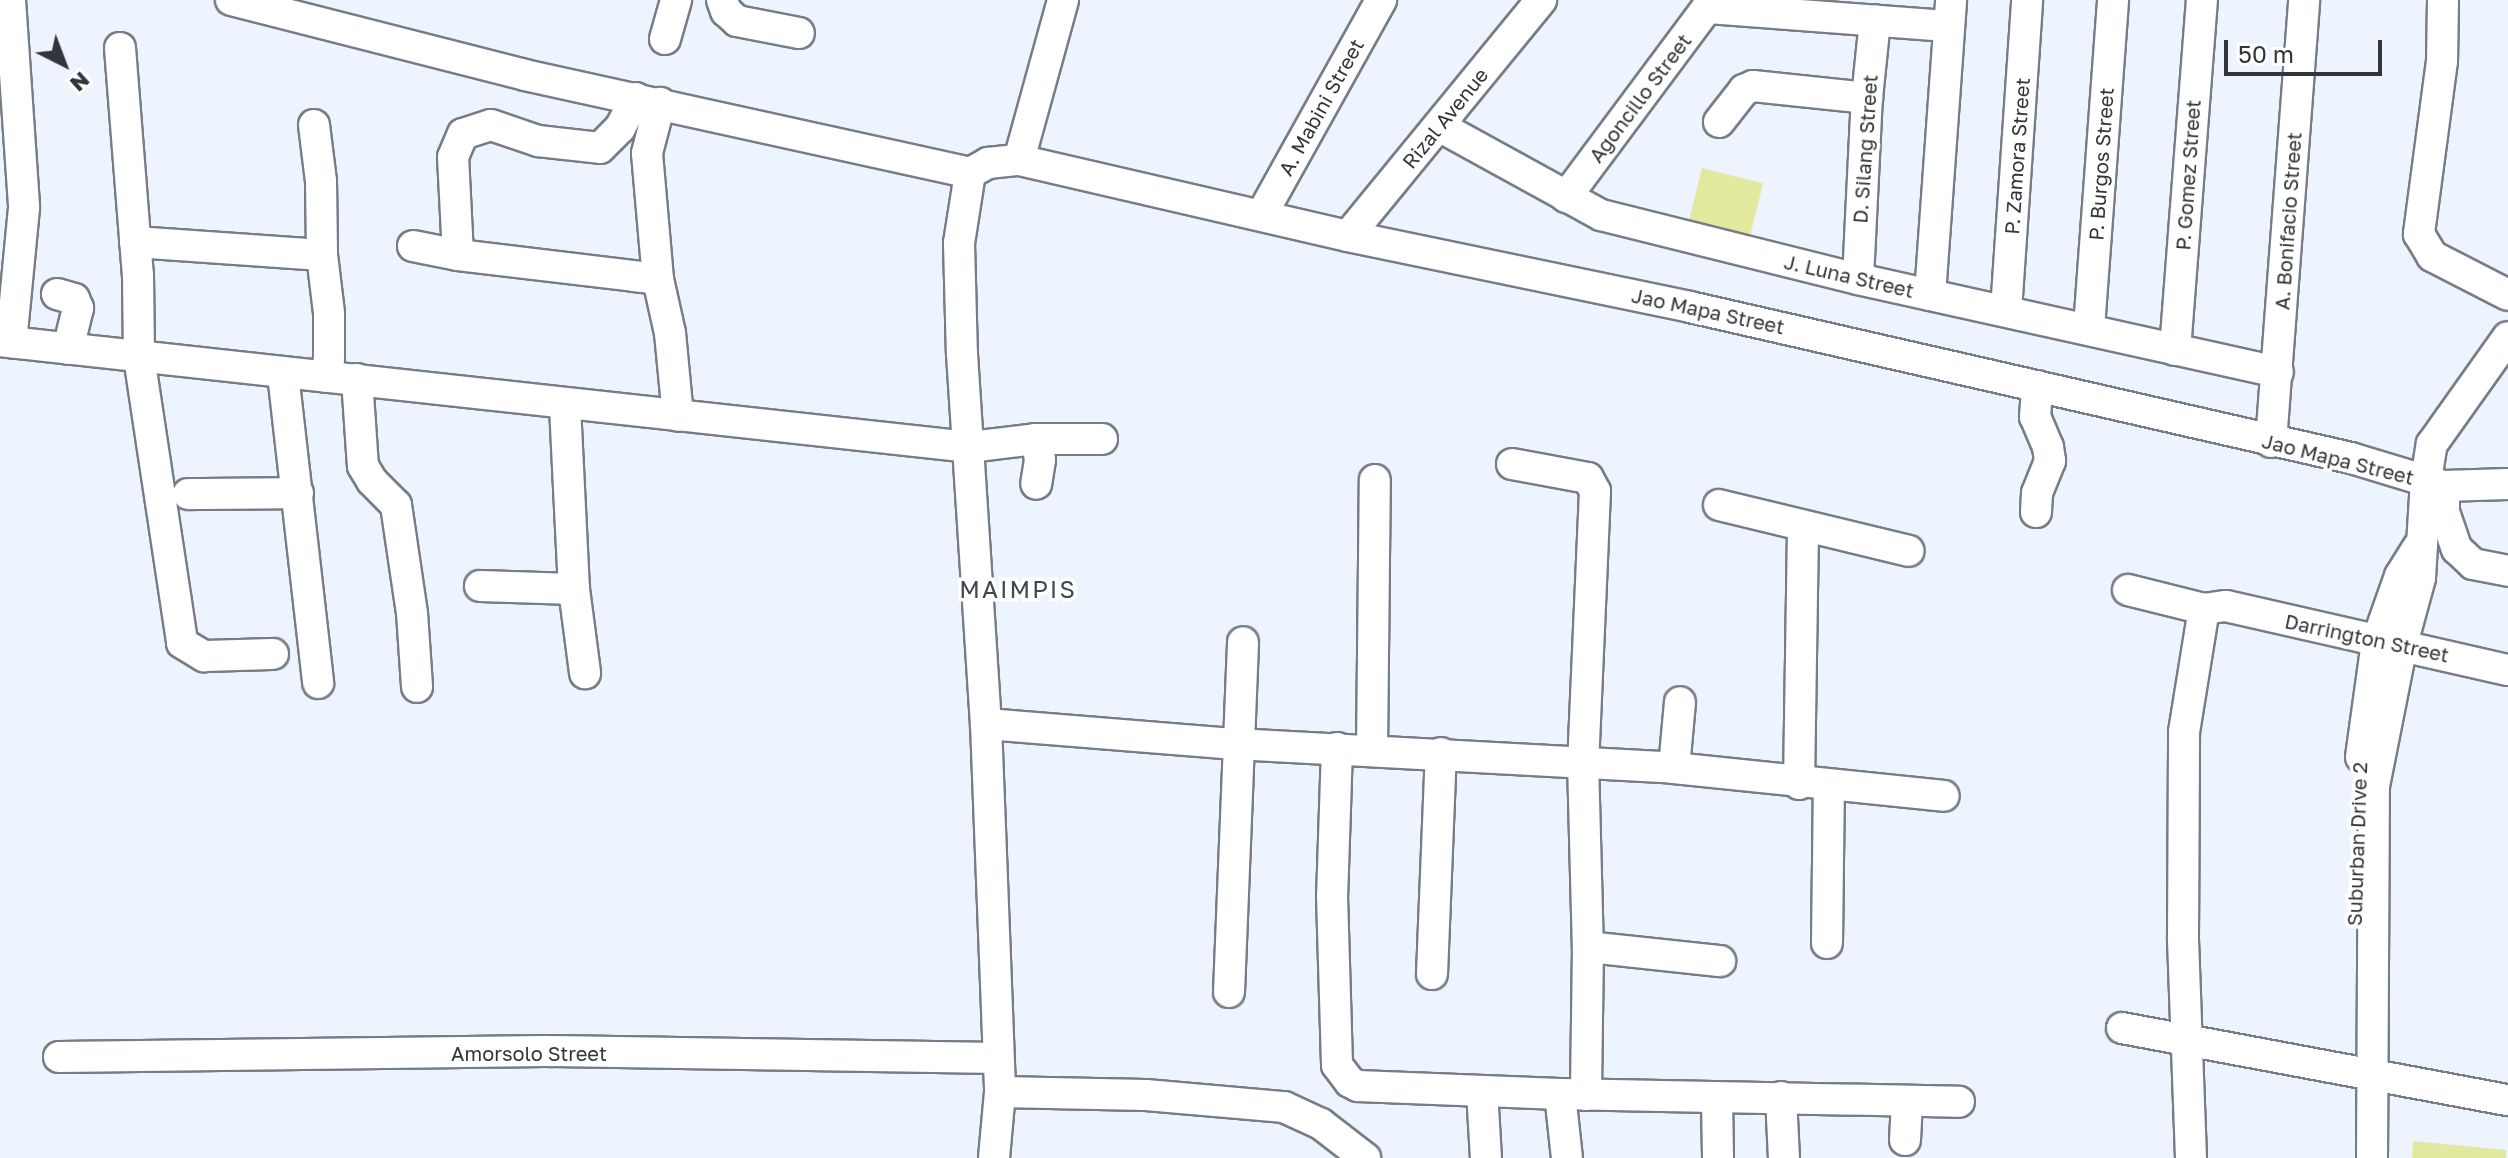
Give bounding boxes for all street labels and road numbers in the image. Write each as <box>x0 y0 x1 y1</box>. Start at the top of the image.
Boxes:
street label: Agoncillo Street <box>1584 29 1696 167</box>
street label: A. Mabini Street <box>1274 34 1368 180</box>
street label: Rizal Avenue <box>1397 63 1493 173</box>
street label: D. Silang Street <box>1848 74 1882 224</box>
street label: P. Zamora Street <box>2000 77 2034 235</box>
street label: P. Burgos Street <box>2084 87 2118 241</box>
street label: P. Gomez Street <box>2171 99 2205 251</box>
street label: A. Bonifacio Street <box>2270 131 2306 311</box>
street label: J. Luna Street <box>1782 249 1916 303</box>
street label: Jao Mapa Street <box>1629 283 1787 339</box>
street label: Jao Mapa Street <box>2260 429 2416 489</box>
street label: Darrington Street <box>2283 609 2451 667</box>
street label: Suburban Drive 2 <box>2342 762 2372 926</box>
street label: Amorsolo Street <box>451 1041 607 1065</box>

